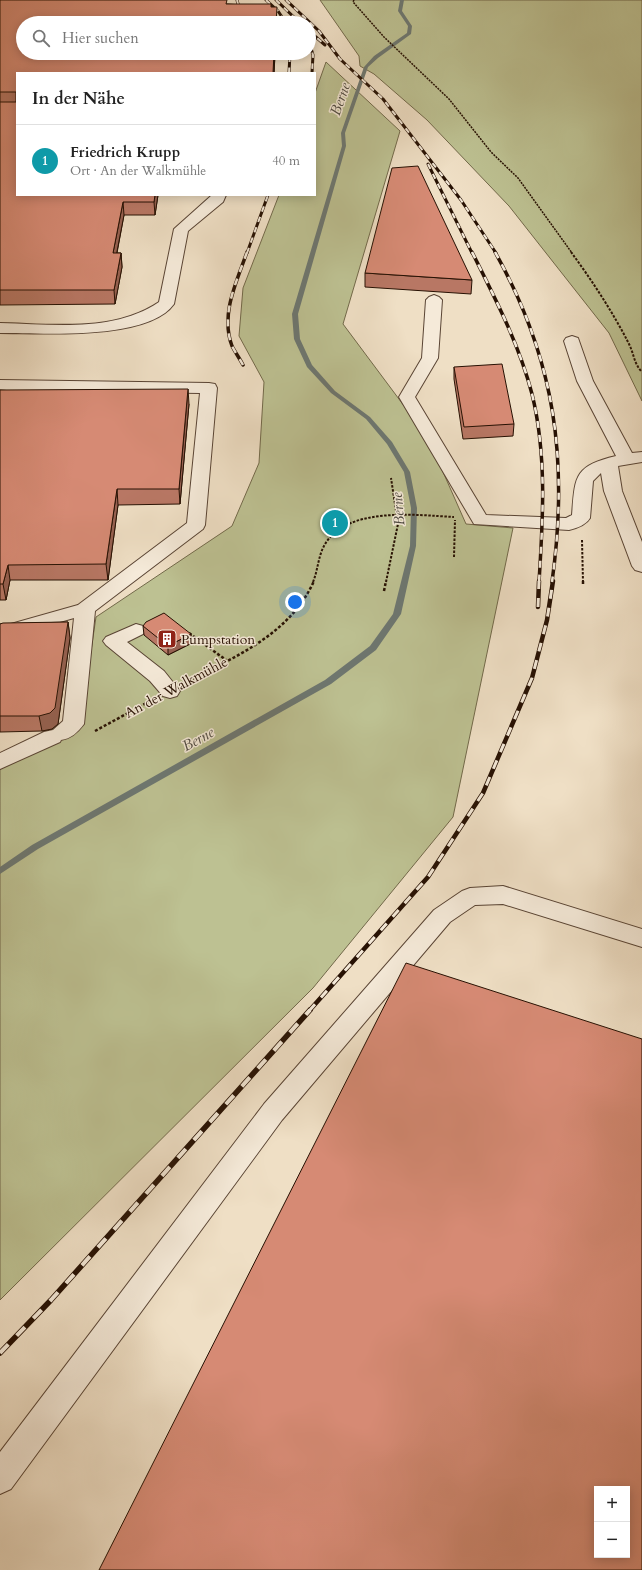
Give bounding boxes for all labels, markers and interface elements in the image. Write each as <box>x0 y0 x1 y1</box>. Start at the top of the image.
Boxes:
search box <box>16 16 316 60</box>
icon: search <box>30 27 52 49</box>
text: Hier suchen <box>62 28 139 48</box>
water label: Berne <box>325 80 355 118</box>
text: In der Nähe <box>32 87 125 110</box>
text: Friedrich Krupp <box>70 142 180 162</box>
text: 1 <box>42 152 48 170</box>
text: 40 m <box>272 152 300 170</box>
text: Ort · An der Walkmühle <box>70 162 206 180</box>
water label: Berne <box>387 491 409 526</box>
pin: 1 <box>322 508 348 538</box>
your location <box>285 592 305 612</box>
building icon: Pumpstation <box>156 628 178 650</box>
place label: Pumpstation <box>181 630 255 649</box>
street label: An der Walkmühle <box>121 652 231 723</box>
water label: Berne <box>179 722 218 756</box>
map controls <box>594 1486 630 1558</box>
button: + <box>594 1486 630 1522</box>
button: − <box>594 1522 630 1558</box>

